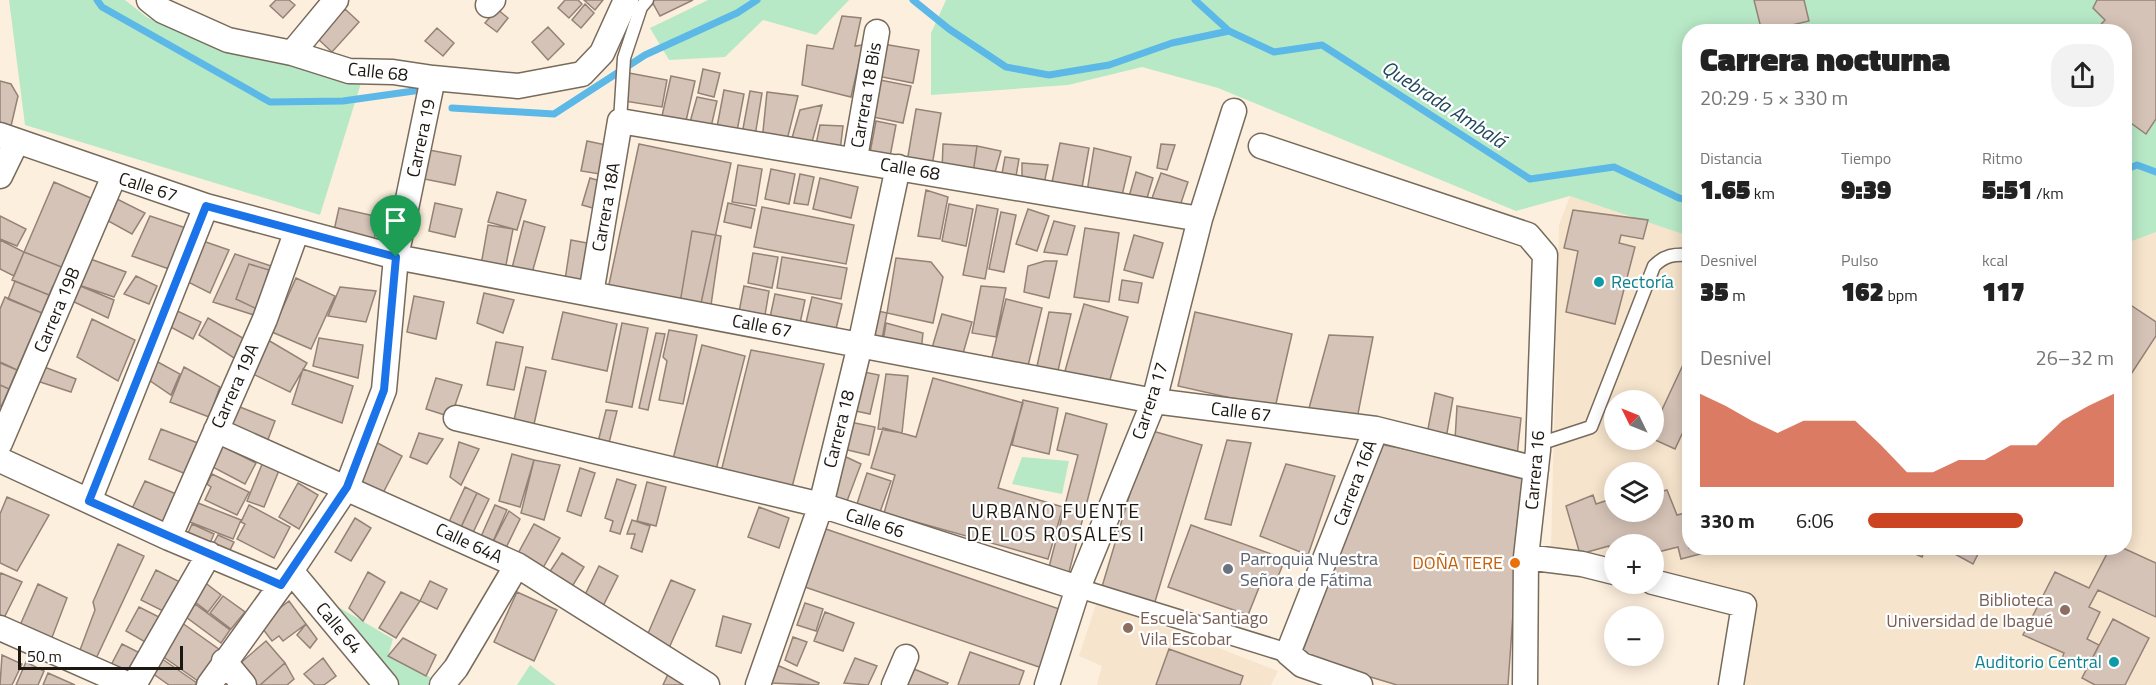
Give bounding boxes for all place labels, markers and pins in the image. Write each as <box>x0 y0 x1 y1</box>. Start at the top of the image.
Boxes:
pin <box>370 195 421 257</box>
place label: Rectoría <box>1611 268 1674 295</box>
marker: Rectoría <box>1592 275 1606 289</box>
place label: Parroquia Nuestra Señora de Fátima <box>1240 545 1378 593</box>
place label: DOÑA TERE <box>1412 549 1503 576</box>
marker: DOÑA TERE <box>1508 556 1522 570</box>
marker: Parroquia Nuestra Señora de Fátima <box>1221 562 1235 576</box>
place label: Biblioteca Universidad de Ibagué <box>1886 586 2053 634</box>
marker: Biblioteca Universidad de Ibagué <box>2058 603 2072 617</box>
place label: Escuela Santiago Vila Escobar <box>1140 604 1268 652</box>
marker: Escuela Santiago Vila Escobar <box>1121 621 1135 635</box>
place label: Auditorio Central <box>1975 648 2102 675</box>
marker: Auditorio Central <box>2107 655 2121 669</box>

